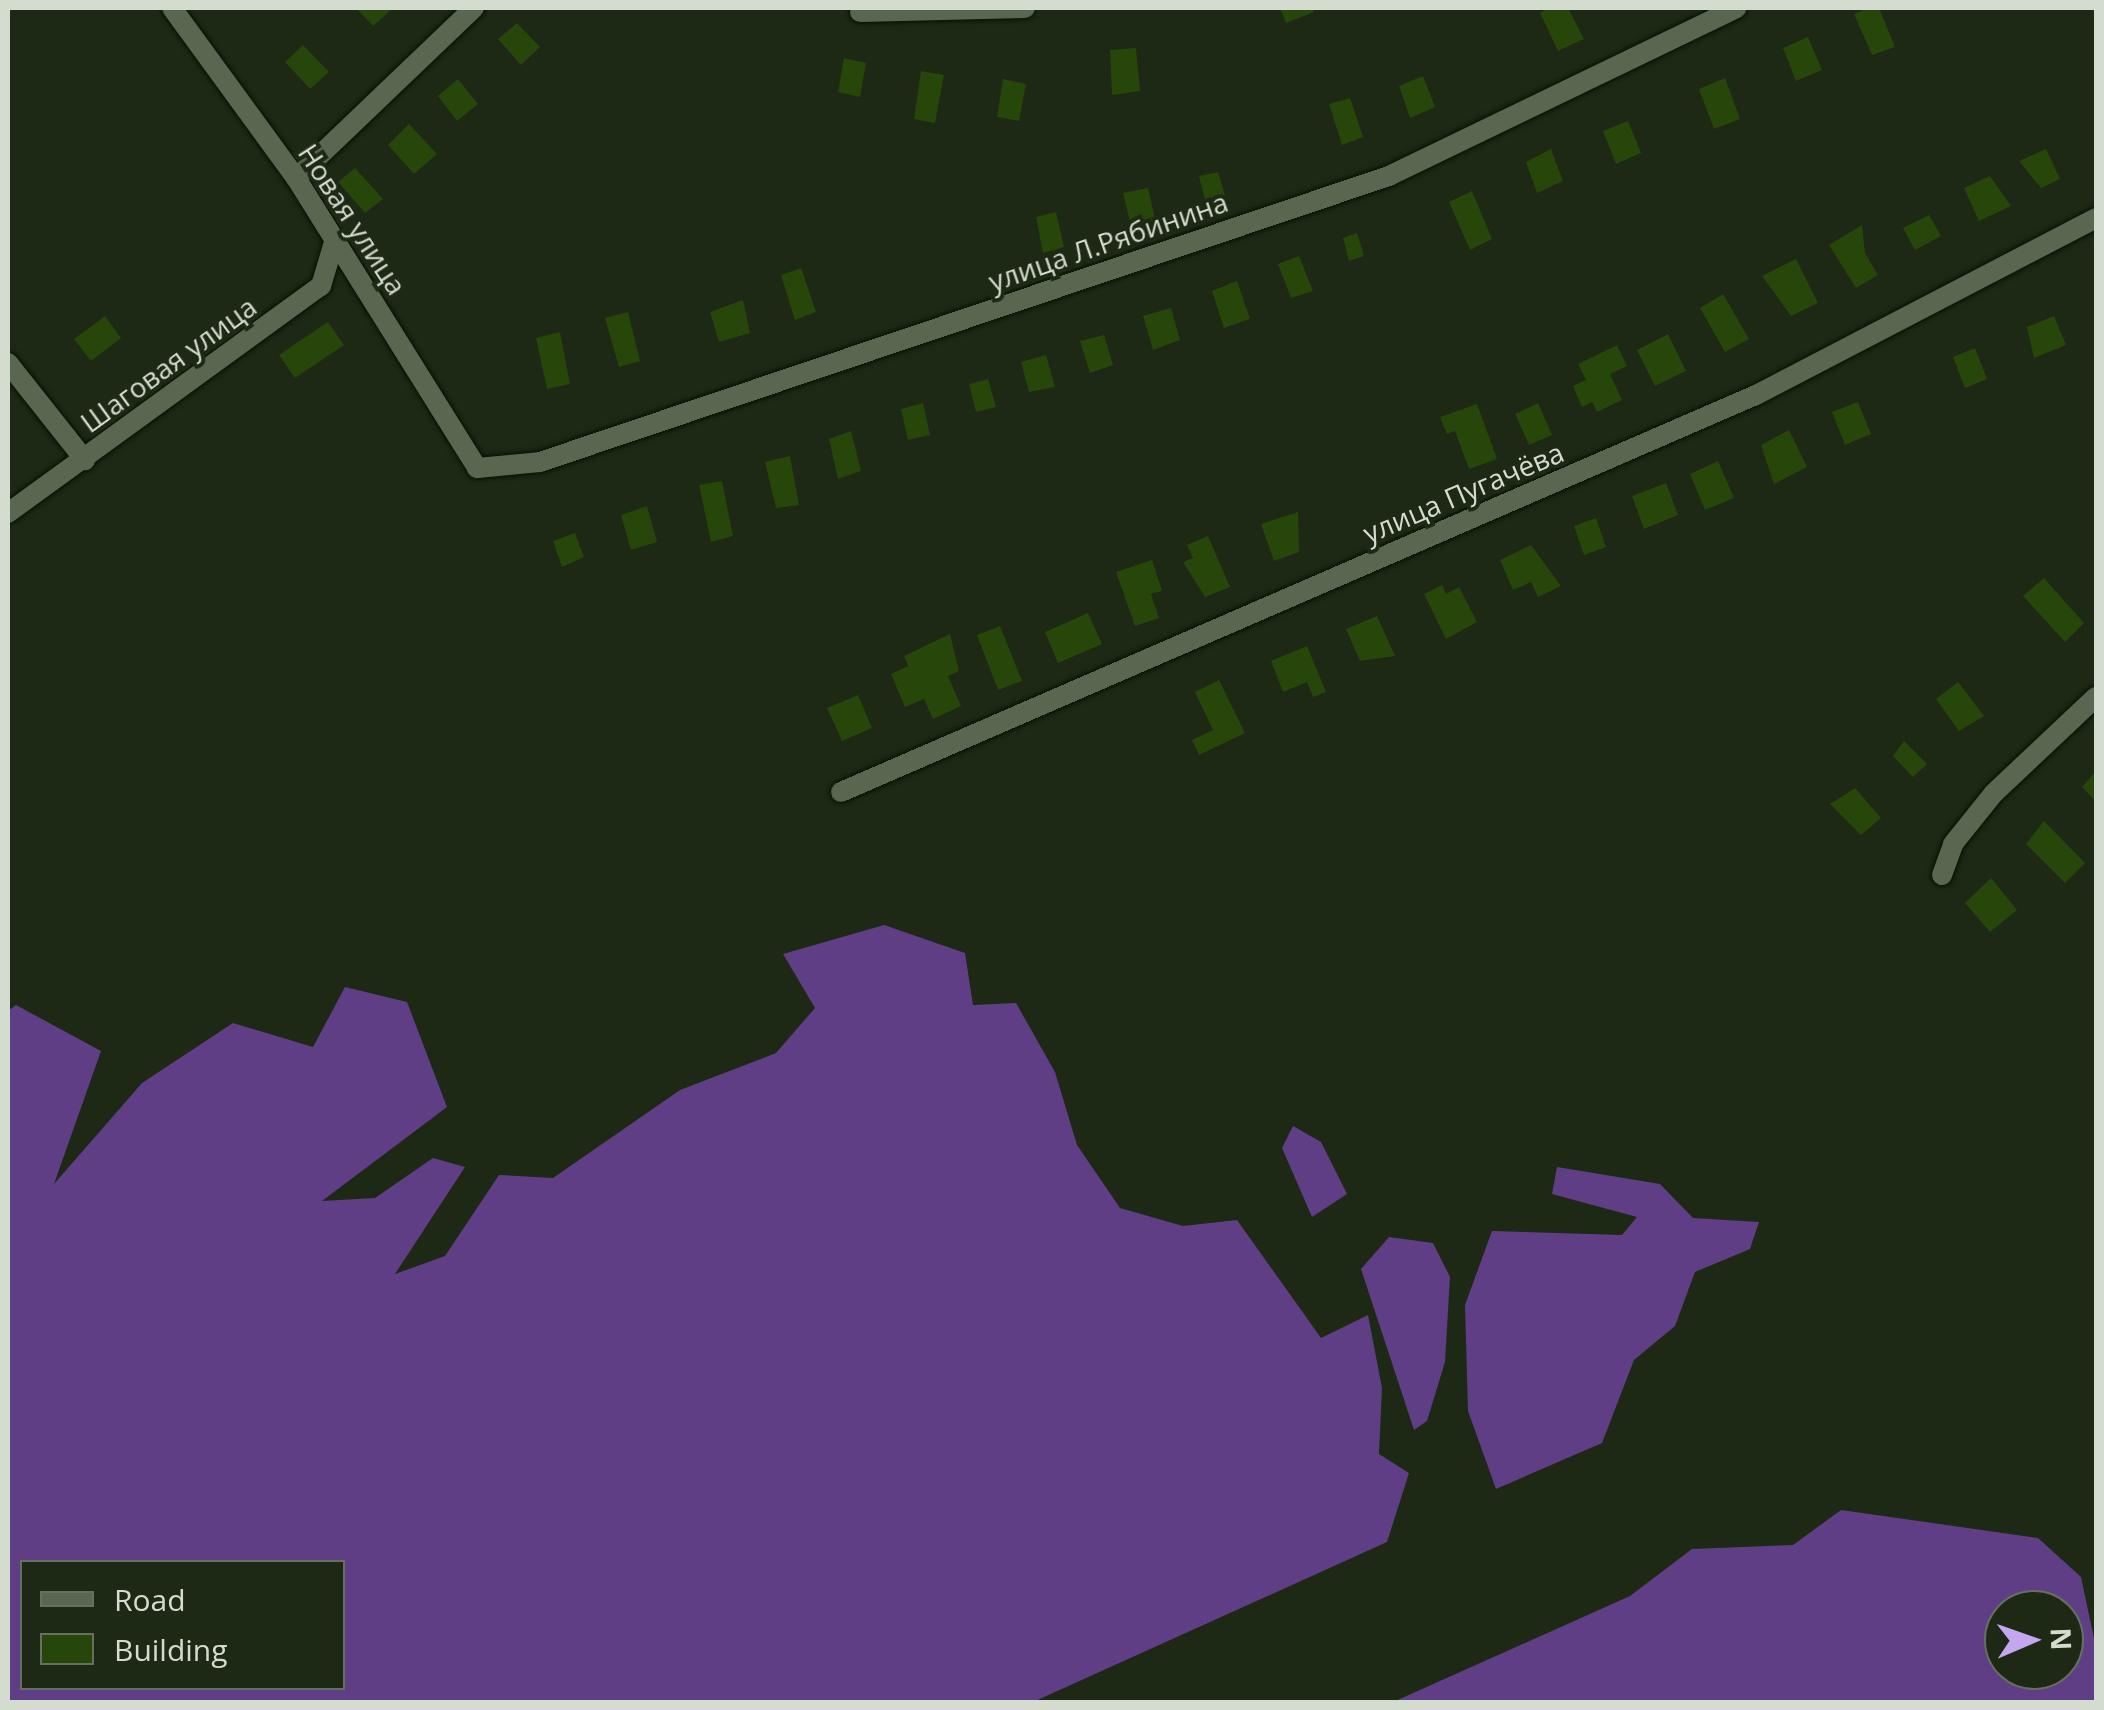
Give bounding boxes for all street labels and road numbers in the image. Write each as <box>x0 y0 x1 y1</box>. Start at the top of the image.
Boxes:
street label: Новая улица <box>292 137 414 301</box>
street label: улица Л.Рябинина <box>984 184 1232 298</box>
street label: Шаговая улица <box>74 289 262 439</box>
street label: улица Пугачёва <box>1358 435 1568 549</box>

